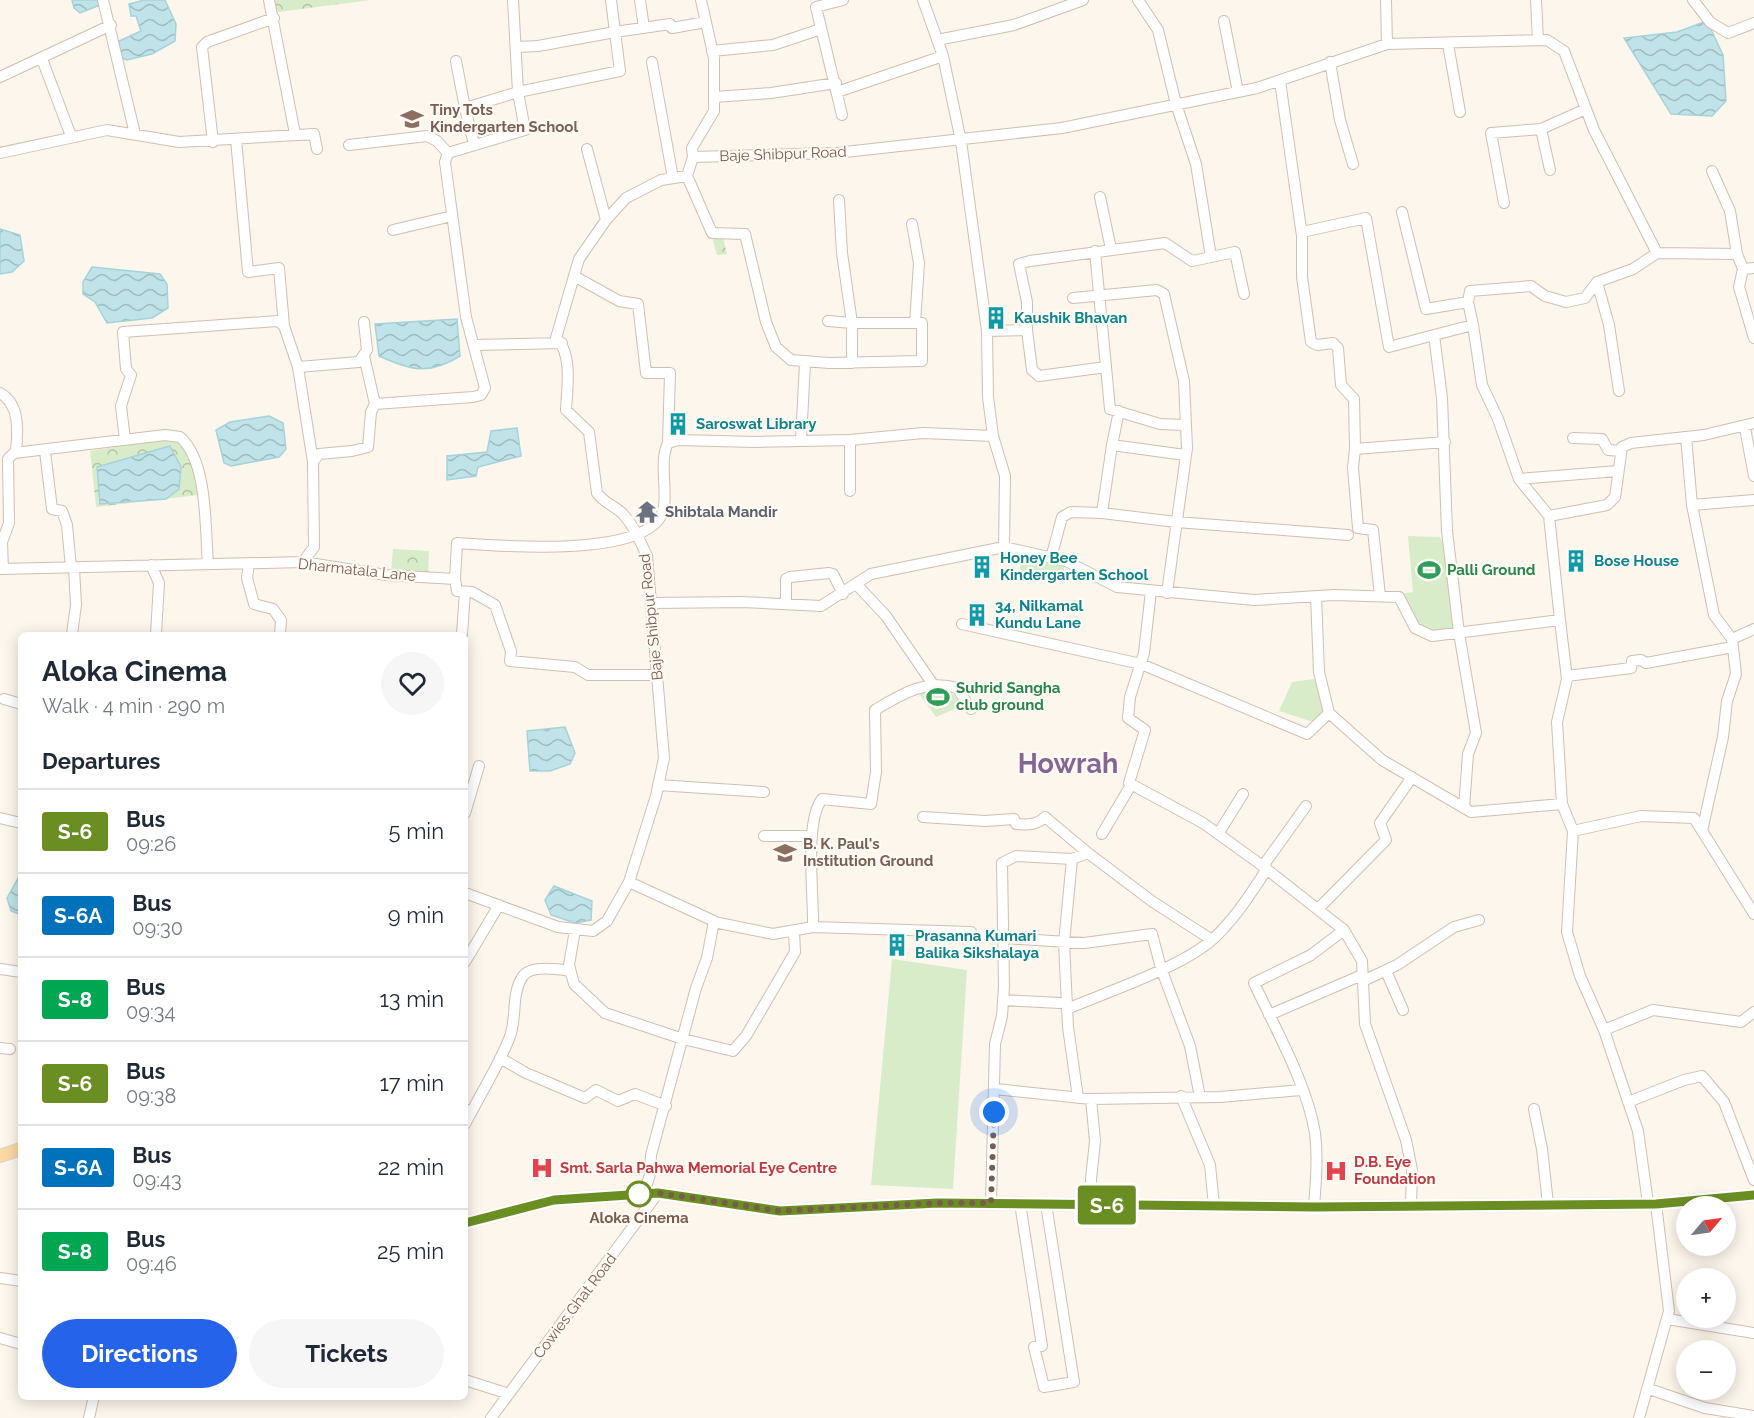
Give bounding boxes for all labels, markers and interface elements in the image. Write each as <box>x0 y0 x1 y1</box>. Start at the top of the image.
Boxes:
place label: Tiny Tots Kindergarten School <box>430 101 578 136</box>
school or university icon: Tiny Tots Kindergarten School <box>399 106 425 132</box>
street label: Baje Shibpur Road <box>719 143 847 165</box>
building icon: Kaushik Bhavan <box>983 305 1009 331</box>
place label: Kaushik Bhavan <box>1014 309 1127 327</box>
building icon: Saroswat Library <box>665 411 691 437</box>
place label: Saroswat Library <box>696 415 817 433</box>
temple icon: Shibtala Mandir <box>634 499 660 525</box>
place label: Shibtala Mandir <box>665 503 778 521</box>
building icon: Bose House <box>1563 548 1589 574</box>
place label: Honey Bee Kindergarten School <box>1000 549 1148 584</box>
place label: Bose House <box>1594 552 1679 570</box>
street label: Baje Shibpur Road <box>635 553 667 681</box>
building icon: Honey Bee Kindergarten School <box>969 554 995 580</box>
street label: Dharmatala Lane <box>297 555 417 585</box>
sports icon: Palli Ground <box>1416 557 1442 583</box>
place label: Palli Ground <box>1447 561 1536 579</box>
place label: 34, Nilkamal Kundu Lane <box>995 597 1084 632</box>
building icon: 34, Nilkamal Kundu Lane <box>964 602 990 628</box>
button: heart <box>381 652 444 715</box>
text: Aloka Cinema <box>42 655 227 688</box>
place label: Suhrid Sangha club ground <box>956 679 1061 714</box>
sports icon: Suhrid Sangha club ground <box>925 684 951 710</box>
text: Walk · 4 min · 290 m <box>42 694 225 718</box>
text: Departures <box>42 748 160 774</box>
district label: Howrah <box>1018 748 1118 779</box>
text: Bus <box>126 806 165 832</box>
text: 5 min <box>389 818 444 844</box>
text: S-6 <box>58 819 92 844</box>
text: 09:26 <box>126 832 176 856</box>
place label: B. K. Paul's Institution Ground <box>803 835 934 870</box>
school or university icon: B. K. Paul's Institution Ground <box>772 840 798 866</box>
text: Bus <box>132 890 172 916</box>
text: 9 min <box>388 902 444 928</box>
text: S-6A <box>54 903 102 928</box>
text: 09:30 <box>132 916 183 940</box>
place label: Prasanna Kumari Balika Sikshalaya <box>915 927 1039 962</box>
building icon: Prasanna Kumari Balika Sikshalaya <box>884 932 910 958</box>
text: Bus <box>126 974 165 1000</box>
text: 13 min <box>379 986 444 1012</box>
text: S-8 <box>58 987 92 1012</box>
text: 09:34 <box>126 1000 175 1024</box>
text: Bus <box>126 1058 165 1084</box>
text: 17 min <box>379 1070 444 1096</box>
text: S-6 <box>58 1071 92 1096</box>
text: 09:38 <box>126 1084 176 1108</box>
your location <box>979 1097 1009 1127</box>
text: Bus <box>132 1142 172 1168</box>
place label: D.B. Eye Foundation <box>1354 1153 1436 1188</box>
text: 22 min <box>378 1154 444 1180</box>
text: S-6A <box>54 1155 102 1180</box>
hospital icon: Smt. Sarla Pahwa Memorial Eye Centre <box>529 1155 555 1181</box>
hospital icon: D.B. Eye Foundation <box>1323 1158 1349 1184</box>
place label: Smt. Sarla Pahwa Memorial Eye Centre <box>560 1159 837 1177</box>
text: 09:43 <box>132 1168 182 1192</box>
marker: Aloka Cinema <box>626 1181 652 1207</box>
line badge: S-6 <box>1072 1186 1142 1224</box>
text: S-6 <box>1090 1193 1124 1218</box>
north arrow <box>1676 1196 1736 1256</box>
map controls <box>1676 1196 1736 1400</box>
place label: Aloka Cinema <box>589 1209 689 1227</box>
text: Bus <box>126 1226 165 1252</box>
text: 25 min <box>377 1238 444 1264</box>
text: S-8 <box>58 1239 92 1264</box>
street label: Cowies Ghat Road <box>530 1250 620 1362</box>
text: 09:46 <box>126 1252 177 1276</box>
button: + <box>1676 1268 1736 1328</box>
button: Directions <box>42 1319 237 1388</box>
button: Tickets <box>249 1319 444 1388</box>
button: − <box>1676 1340 1736 1400</box>

